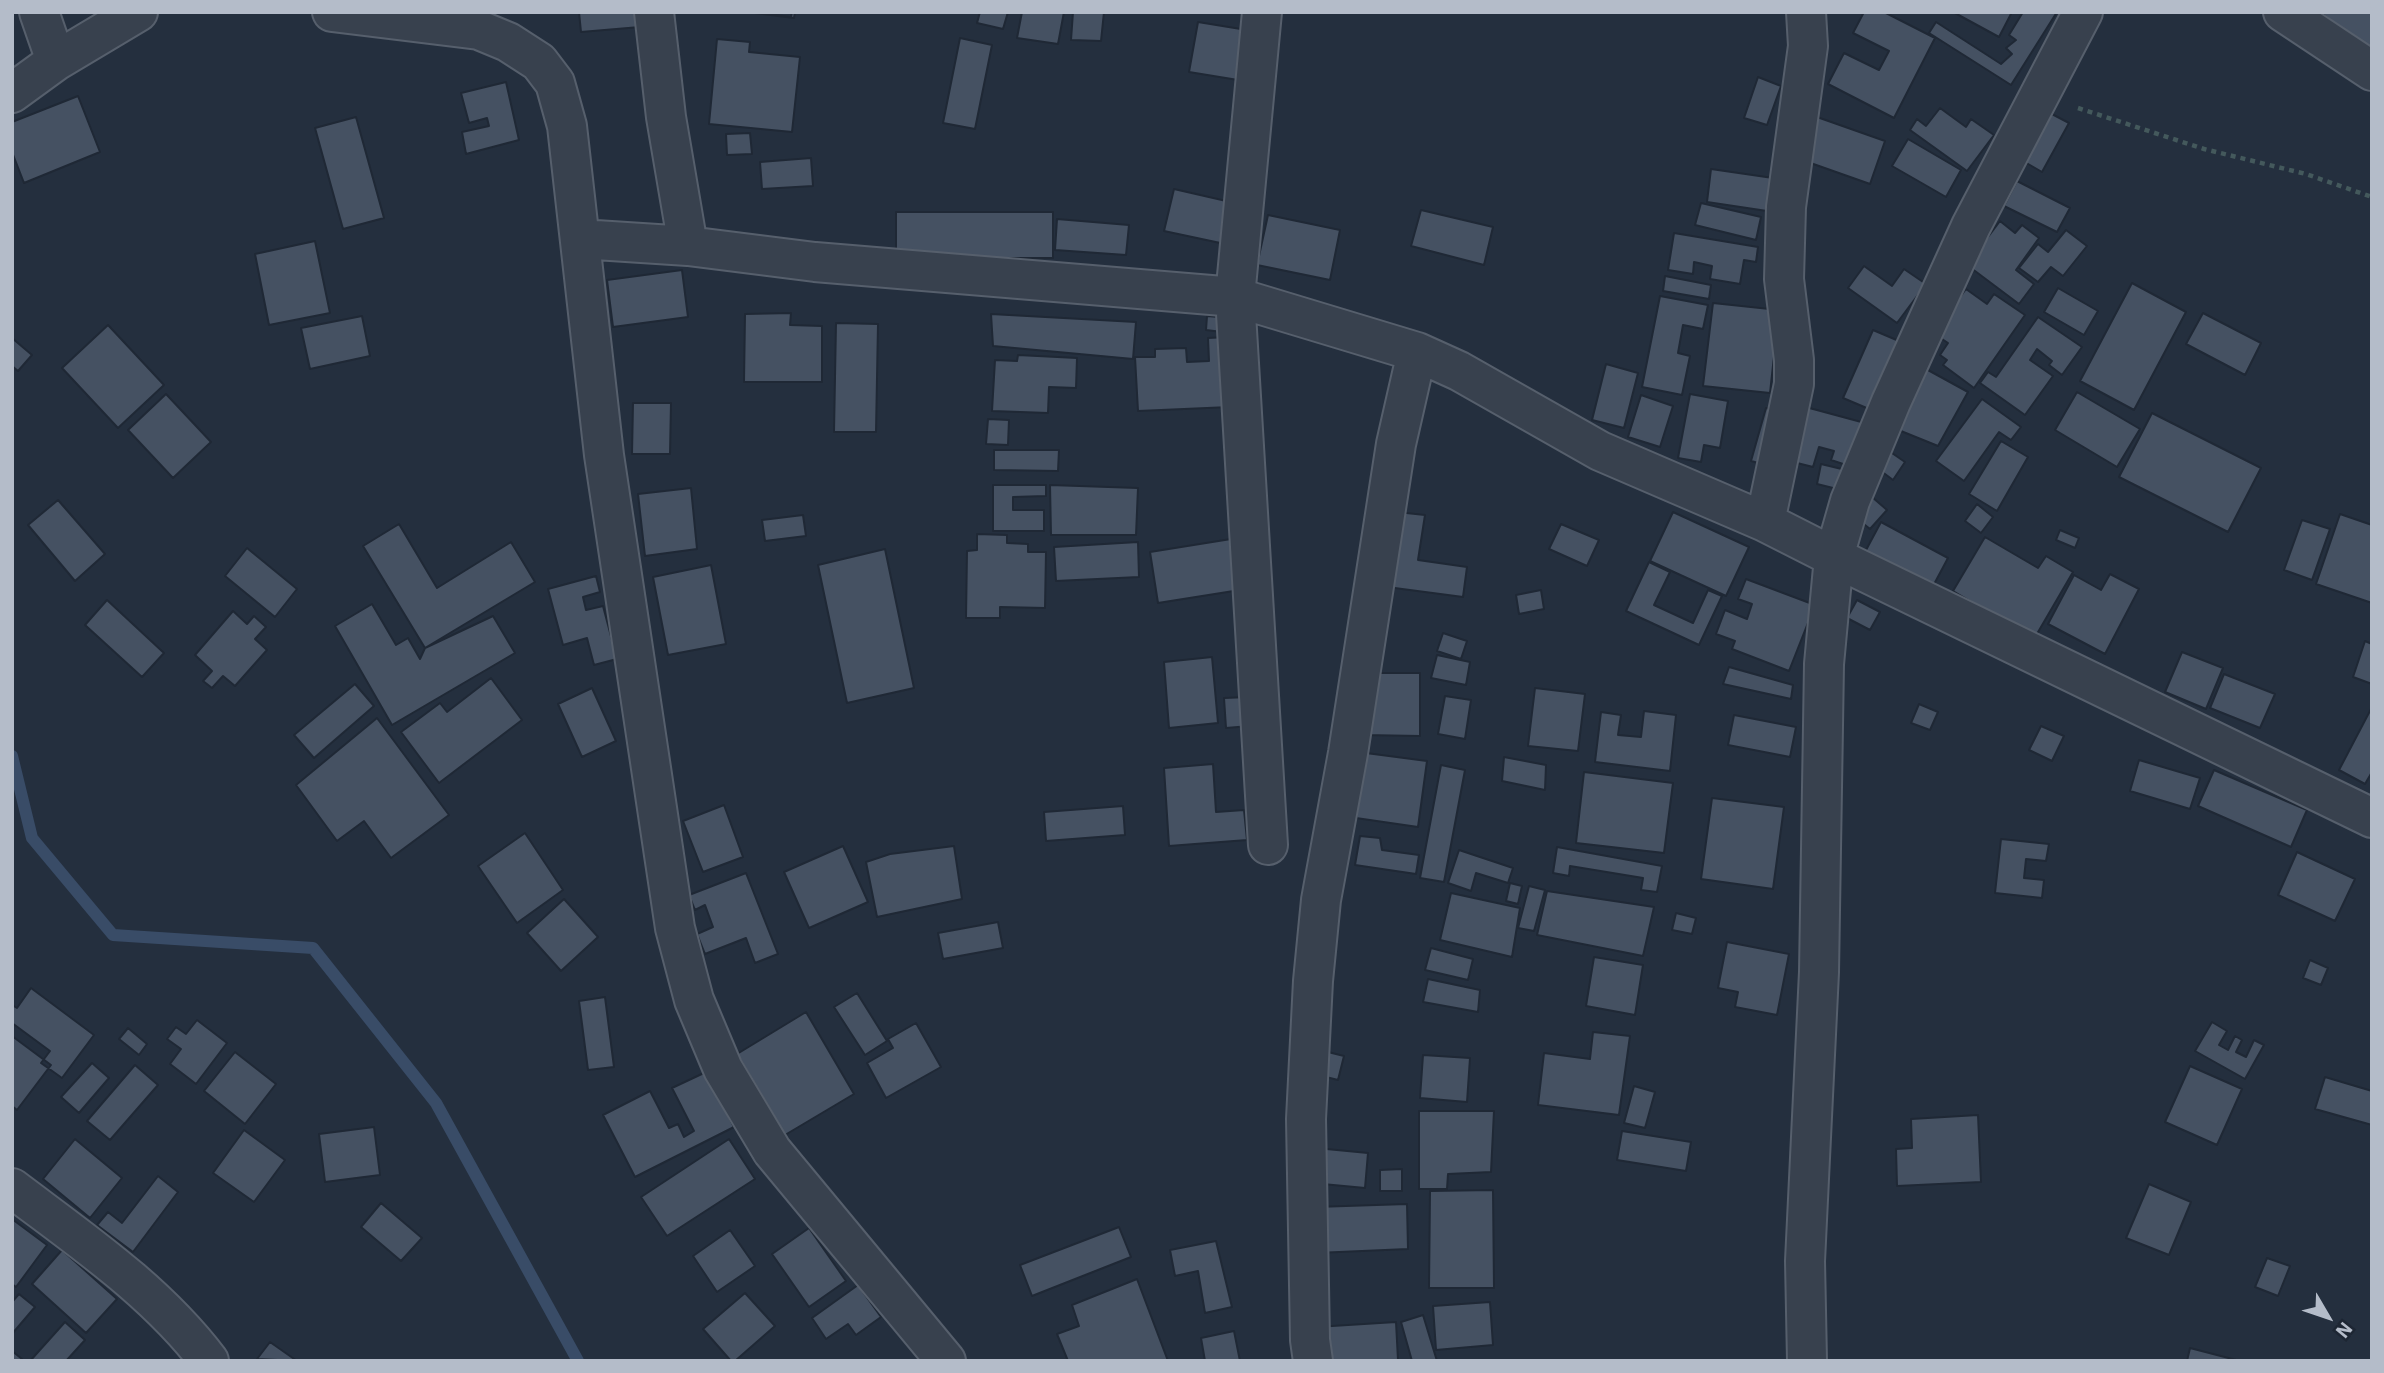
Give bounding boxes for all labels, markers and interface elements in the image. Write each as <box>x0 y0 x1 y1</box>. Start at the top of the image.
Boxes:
north arrow <box>2293 1282 2363 1352</box>
text: N <box>2331 1317 2358 1343</box>

